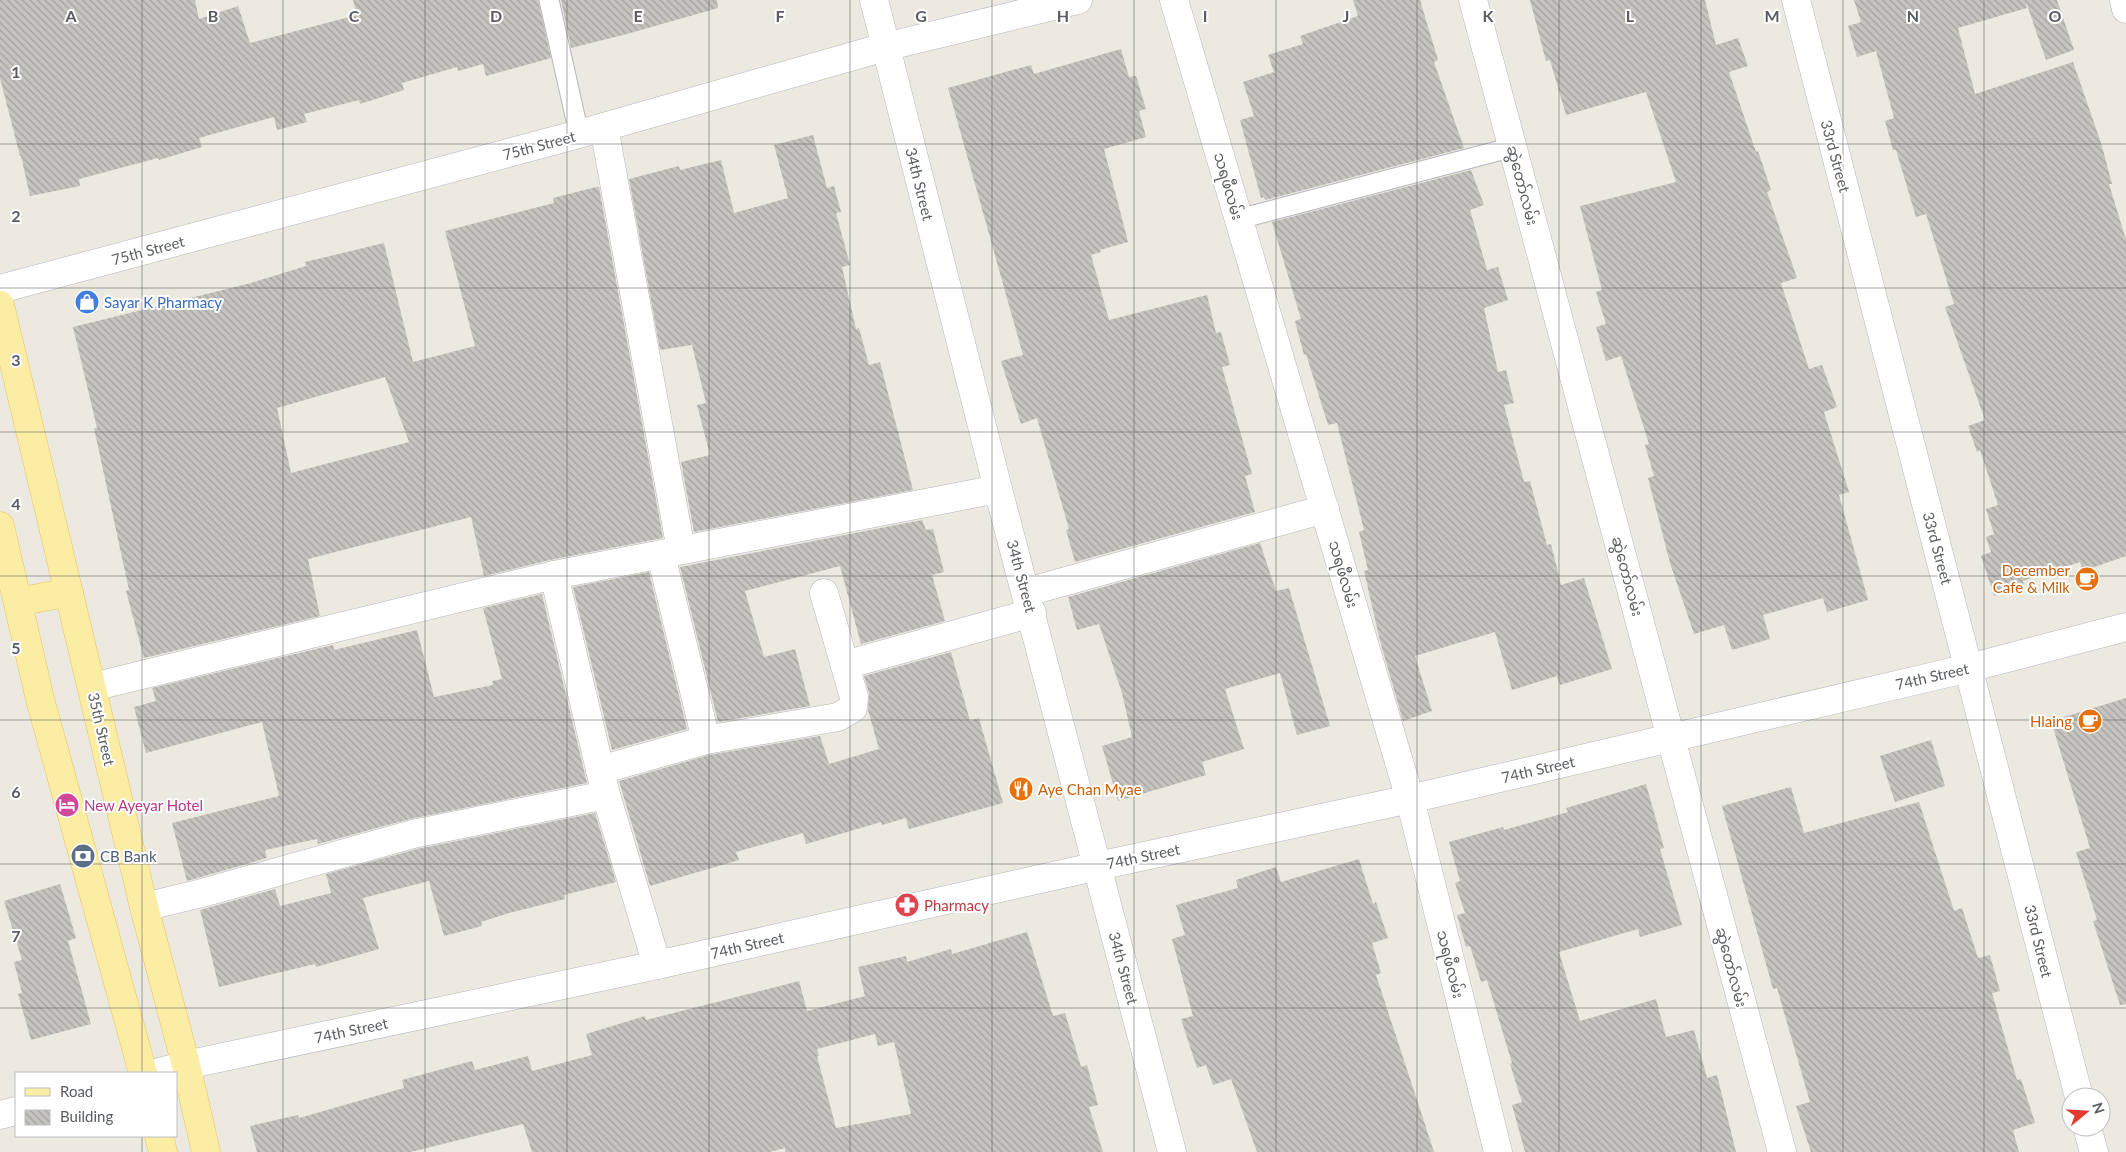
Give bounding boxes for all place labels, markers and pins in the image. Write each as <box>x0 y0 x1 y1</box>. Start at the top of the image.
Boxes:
shop icon: Sayar K Pharmacy <box>74 289 100 315</box>
place label: Sayar K Pharmacy <box>104 293 222 311</box>
place label: December Cafe & Milk <box>1993 561 2071 596</box>
cafe icon: December Cafe & Milk <box>2074 566 2100 592</box>
cafe icon: Hlaing <box>2077 708 2103 734</box>
place label: Hlaing <box>2030 712 2072 730</box>
restaurant icon: Aye Chan Myae <box>1008 776 1034 802</box>
place label: Aye Chan Myae <box>1038 780 1142 798</box>
hotel icon: New Ayeyar Hotel <box>54 792 80 818</box>
place label: New Ayeyar Hotel <box>84 796 203 814</box>
bank icon: CB Bank <box>70 843 96 869</box>
place label: CB Bank <box>100 847 157 865</box>
pharmacy icon: Pharmacy <box>894 892 920 918</box>
place label: Pharmacy <box>924 896 989 914</box>

